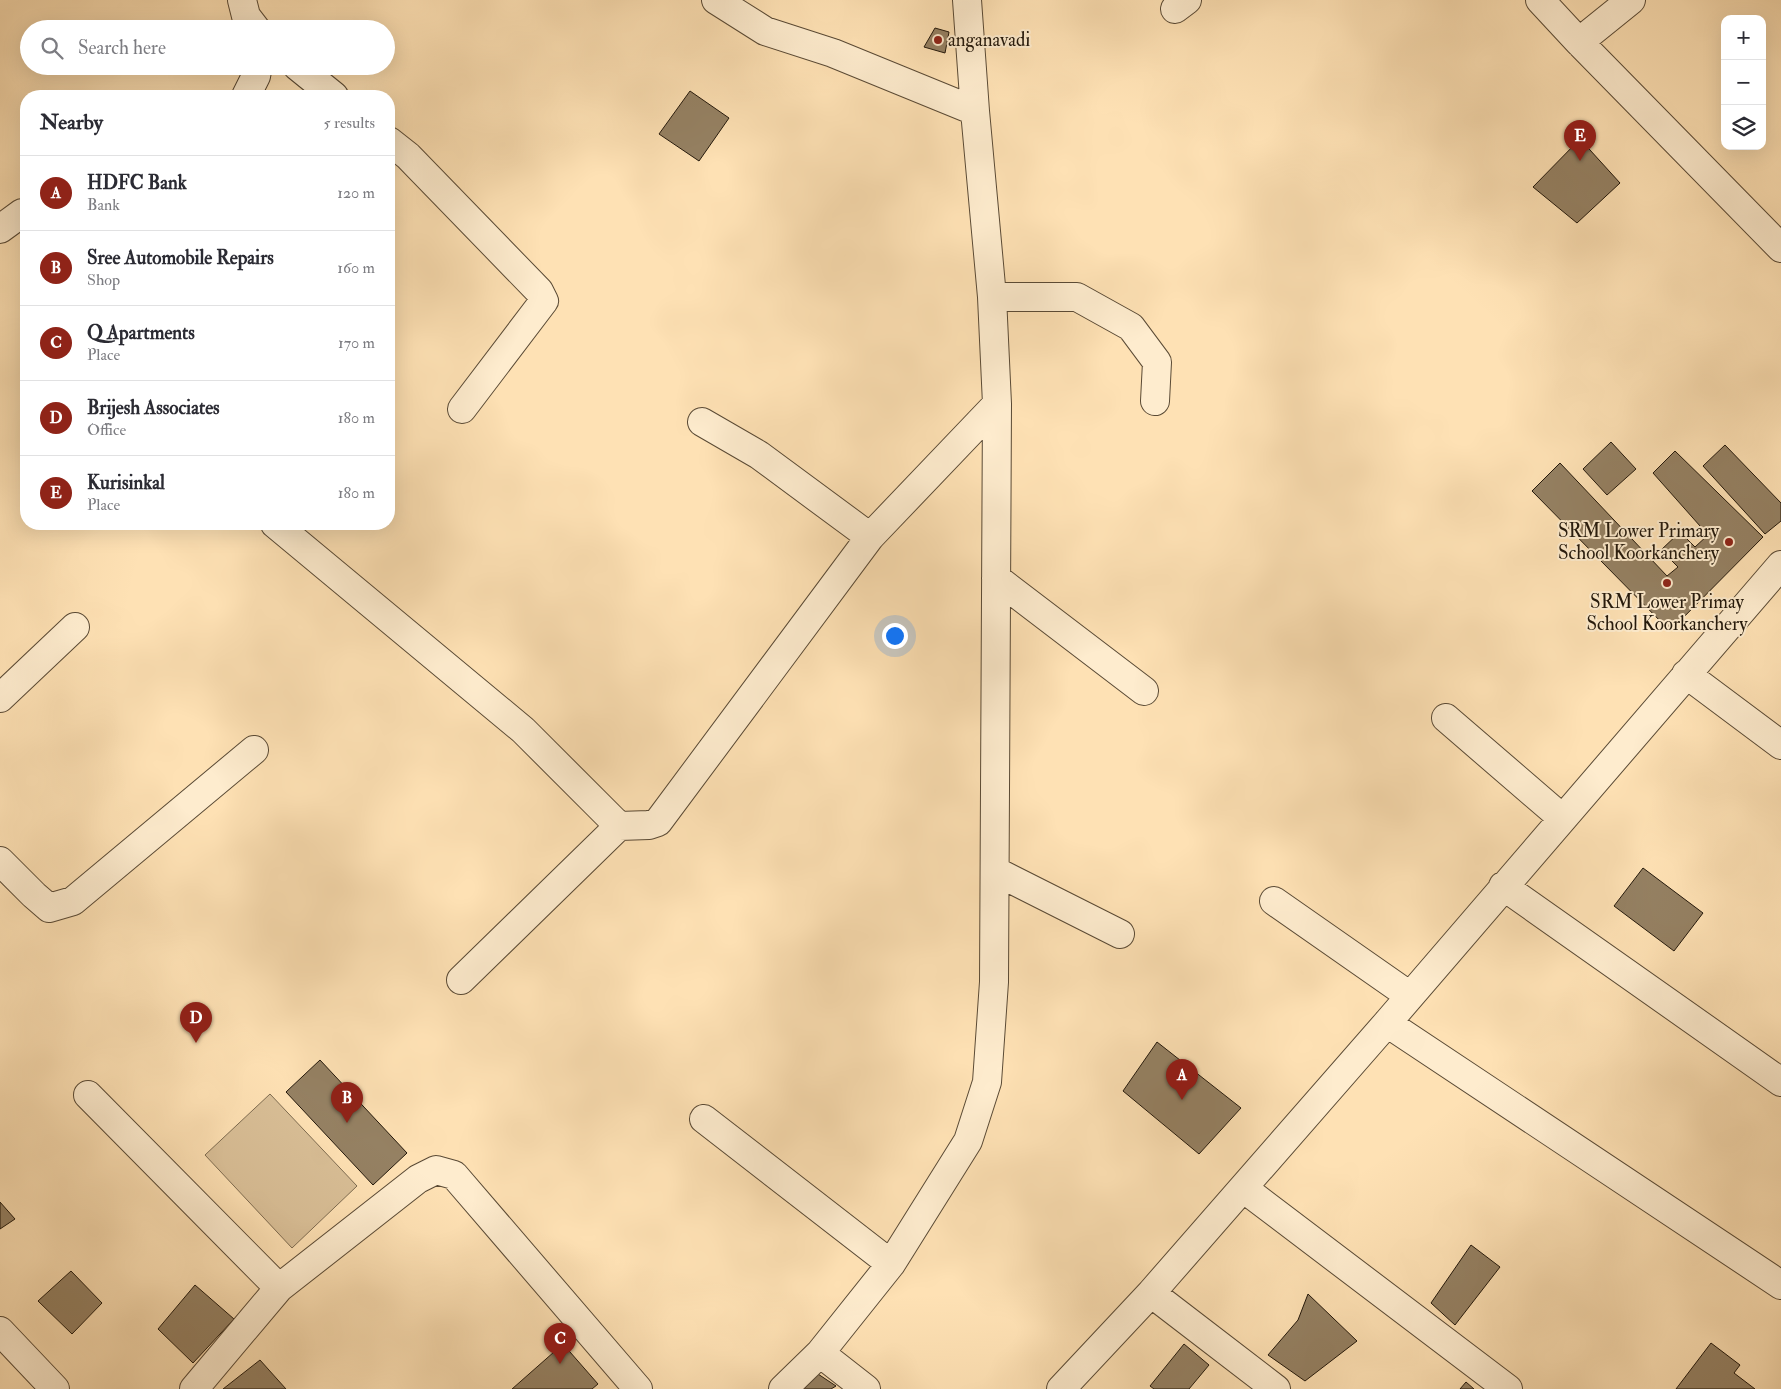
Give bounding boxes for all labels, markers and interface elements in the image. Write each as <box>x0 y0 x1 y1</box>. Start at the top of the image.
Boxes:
map controls <box>1721 15 1766 150</box>
button: + <box>1721 15 1766 60</box>
search box <box>20 20 395 75</box>
place label: anganavadi <box>948 28 1030 52</box>
icon: search <box>38 34 66 62</box>
marker: anganavadi <box>932 34 944 46</box>
text: Search here <box>78 36 166 60</box>
button: − <box>1721 60 1766 105</box>
button: layers <box>1721 105 1766 150</box>
text: Nearby <box>40 109 103 136</box>
text: 5 results <box>324 113 375 133</box>
pin: E <box>1564 120 1596 161</box>
text: HDFC Bank <box>87 171 187 195</box>
text: A <box>51 183 61 203</box>
text: 120 m <box>337 183 375 203</box>
text: Bank <box>87 195 120 215</box>
text: Sree Automobile Repairs <box>87 246 274 270</box>
text: B <box>51 258 61 278</box>
text: 160 m <box>337 258 375 278</box>
text: Shop <box>87 270 120 290</box>
text: Q Apartments <box>87 321 195 345</box>
text: C <box>50 333 62 353</box>
text: 170 m <box>338 333 375 353</box>
text: Place <box>87 345 120 365</box>
text: Brijesh Associates <box>87 396 220 420</box>
text: D <box>49 408 63 428</box>
text: 180 m <box>338 408 375 428</box>
text: Office <box>87 420 126 440</box>
text: Kurisinkal <box>87 471 165 495</box>
text: E <box>50 483 62 503</box>
text: 180 m <box>338 483 375 503</box>
text: Place <box>87 495 120 515</box>
place label: SRM Lower Primary School Koorkanchery <box>1558 519 1720 565</box>
marker: SRM Lower Primary School Koorkanchery <box>1723 536 1735 548</box>
marker: SRM Lower Primay School Koorkanchery <box>1661 577 1673 589</box>
place label: SRM Lower Primay School Koorkanchery <box>1586 590 1748 636</box>
your location <box>882 623 908 649</box>
pin: D <box>180 1002 212 1043</box>
pin: A <box>1166 1059 1198 1100</box>
pin: B <box>331 1082 363 1123</box>
pin: C <box>544 1323 576 1364</box>

